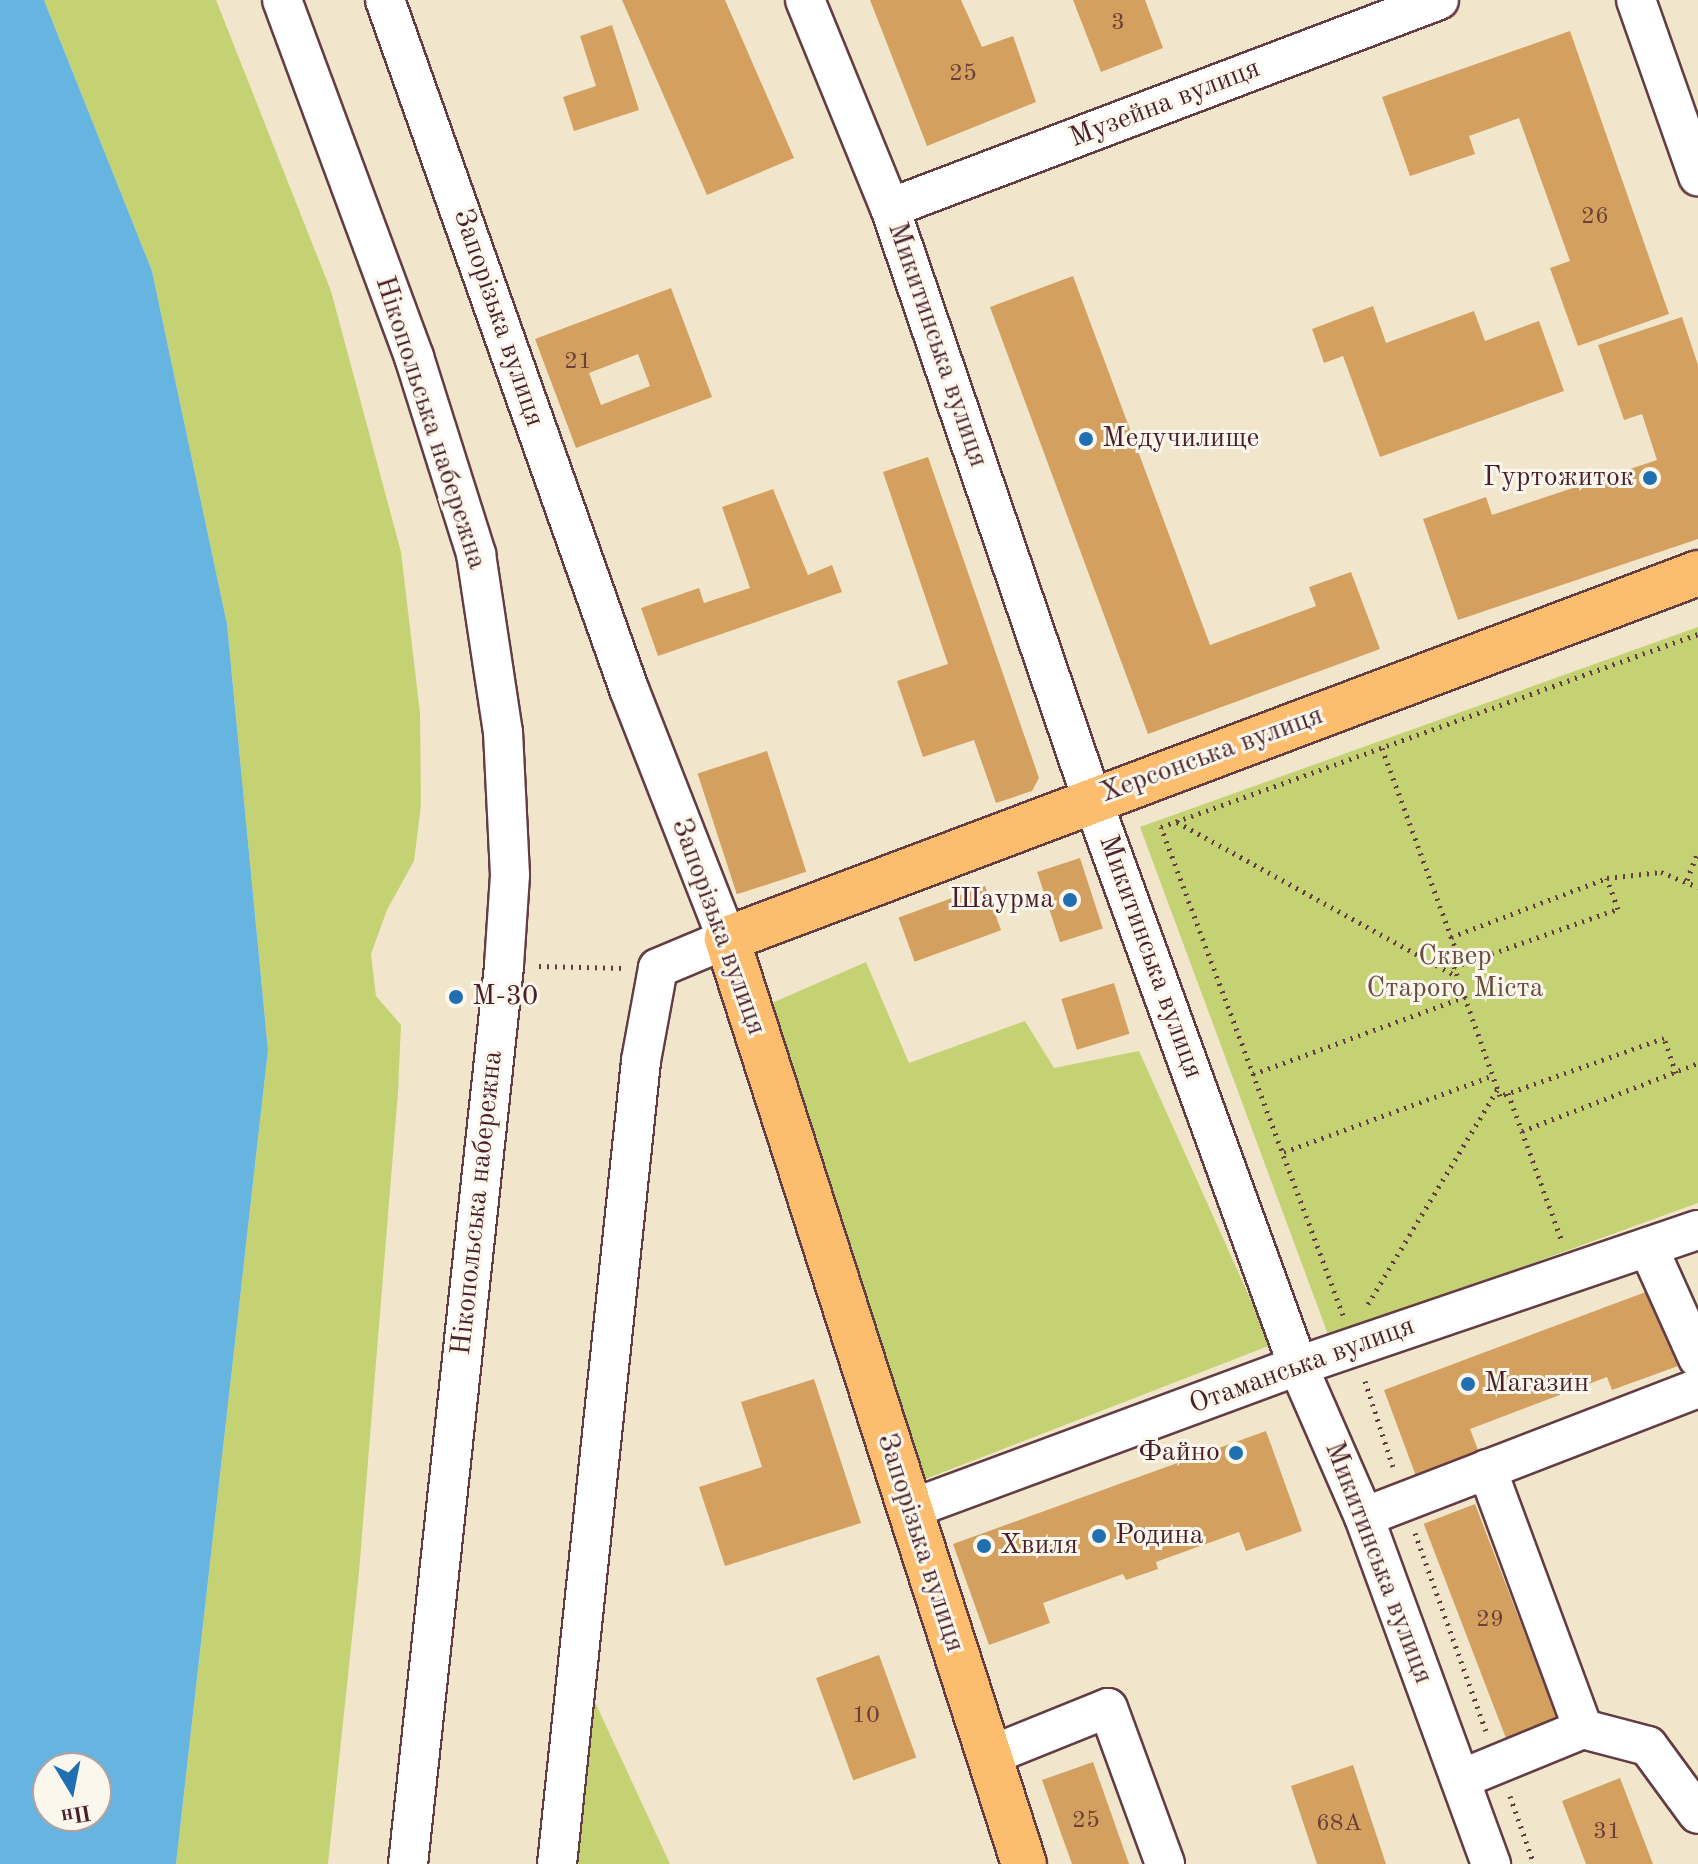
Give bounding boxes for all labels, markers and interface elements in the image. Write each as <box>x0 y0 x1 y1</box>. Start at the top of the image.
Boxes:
house number: 3 <box>1111 10 1125 38</box>
street label: Музейна вулиця <box>1065 52 1265 156</box>
house number: 25 <box>949 61 977 89</box>
house number: 26 <box>1581 204 1609 232</box>
street label: Запорізька вулиця <box>445 205 551 431</box>
street label: Микитинська вулиця <box>879 218 995 472</box>
street label: Нікопольська набережна <box>367 272 493 574</box>
house number: 21 <box>564 349 592 377</box>
place label: Медучилище <box>1102 422 1259 456</box>
marker: Медучилище <box>1077 430 1095 448</box>
place label: Гуртожиток <box>1483 461 1634 495</box>
marker: Гуртожиток <box>1641 469 1659 487</box>
street label: Херсонська вулиця <box>1096 699 1328 811</box>
street label: Запорізька вулиця <box>663 814 773 1040</box>
street label: Микитинська вулиця <box>1090 831 1210 1083</box>
place label: Шаурма <box>950 883 1054 917</box>
marker: Шаурма <box>1061 891 1079 909</box>
park label: Сквер Старого Міста <box>1367 940 1543 1006</box>
place label: М-30 <box>472 980 538 1014</box>
marker: М-30 <box>447 988 465 1006</box>
street label: Нікопольська набережна <box>445 1049 511 1357</box>
street label: Отаманська вулиця <box>1185 1310 1419 1422</box>
place label: Магазин <box>1484 1367 1589 1401</box>
marker: Магазин <box>1459 1375 1477 1393</box>
street label: Запорізька вулиця <box>869 1429 971 1657</box>
place label: Файно <box>1138 1436 1220 1470</box>
street label: Микитинська вулиця <box>1316 1437 1440 1689</box>
marker: Файно <box>1227 1444 1245 1462</box>
place label: Родина <box>1115 1519 1204 1553</box>
marker: Родина <box>1090 1527 1108 1545</box>
place label: Хвиля <box>1000 1529 1078 1563</box>
marker: Хвиля <box>975 1537 993 1555</box>
house number: 29 <box>1476 1607 1504 1635</box>
house number: 10 <box>852 1703 880 1731</box>
north arrow <box>32 1752 112 1832</box>
text: Пн <box>59 1800 93 1827</box>
house number: 25 <box>1072 1808 1100 1836</box>
house number: 68А <box>1316 1811 1362 1839</box>
house number: 31 <box>1593 1819 1621 1847</box>

